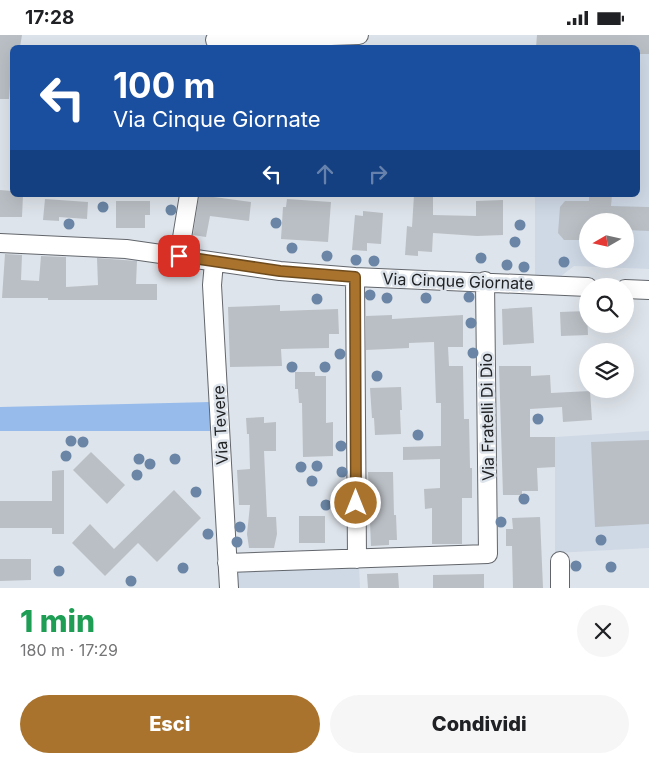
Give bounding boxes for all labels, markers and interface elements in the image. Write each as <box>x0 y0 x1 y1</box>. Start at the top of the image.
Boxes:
text: 17:28 <box>25 6 74 29</box>
text: 100 m <box>113 64 216 106</box>
icon: left <box>30 65 95 130</box>
text: Via Cinque Giornate <box>113 106 321 132</box>
icon: left <box>258 160 286 188</box>
icon: ahead <box>311 160 339 188</box>
icon: right <box>364 160 392 188</box>
north arrow <box>579 213 634 267</box>
map controls <box>579 213 634 398</box>
pin <box>158 235 200 277</box>
icon: arrive <box>165 242 193 270</box>
street label: Via Cinque Giornate <box>382 268 534 294</box>
button: search <box>579 278 634 333</box>
button: layers <box>579 343 634 398</box>
street label: Via Fratelli Di Dio <box>476 353 498 481</box>
street label: Via Tevere <box>208 385 232 465</box>
position arrow <box>329 476 381 528</box>
text: 1 min <box>20 603 95 639</box>
button: close <box>577 605 629 657</box>
text: 180 m · 17:29 <box>20 640 118 660</box>
button: Esci <box>20 695 320 753</box>
button: Condividi <box>330 695 629 753</box>

